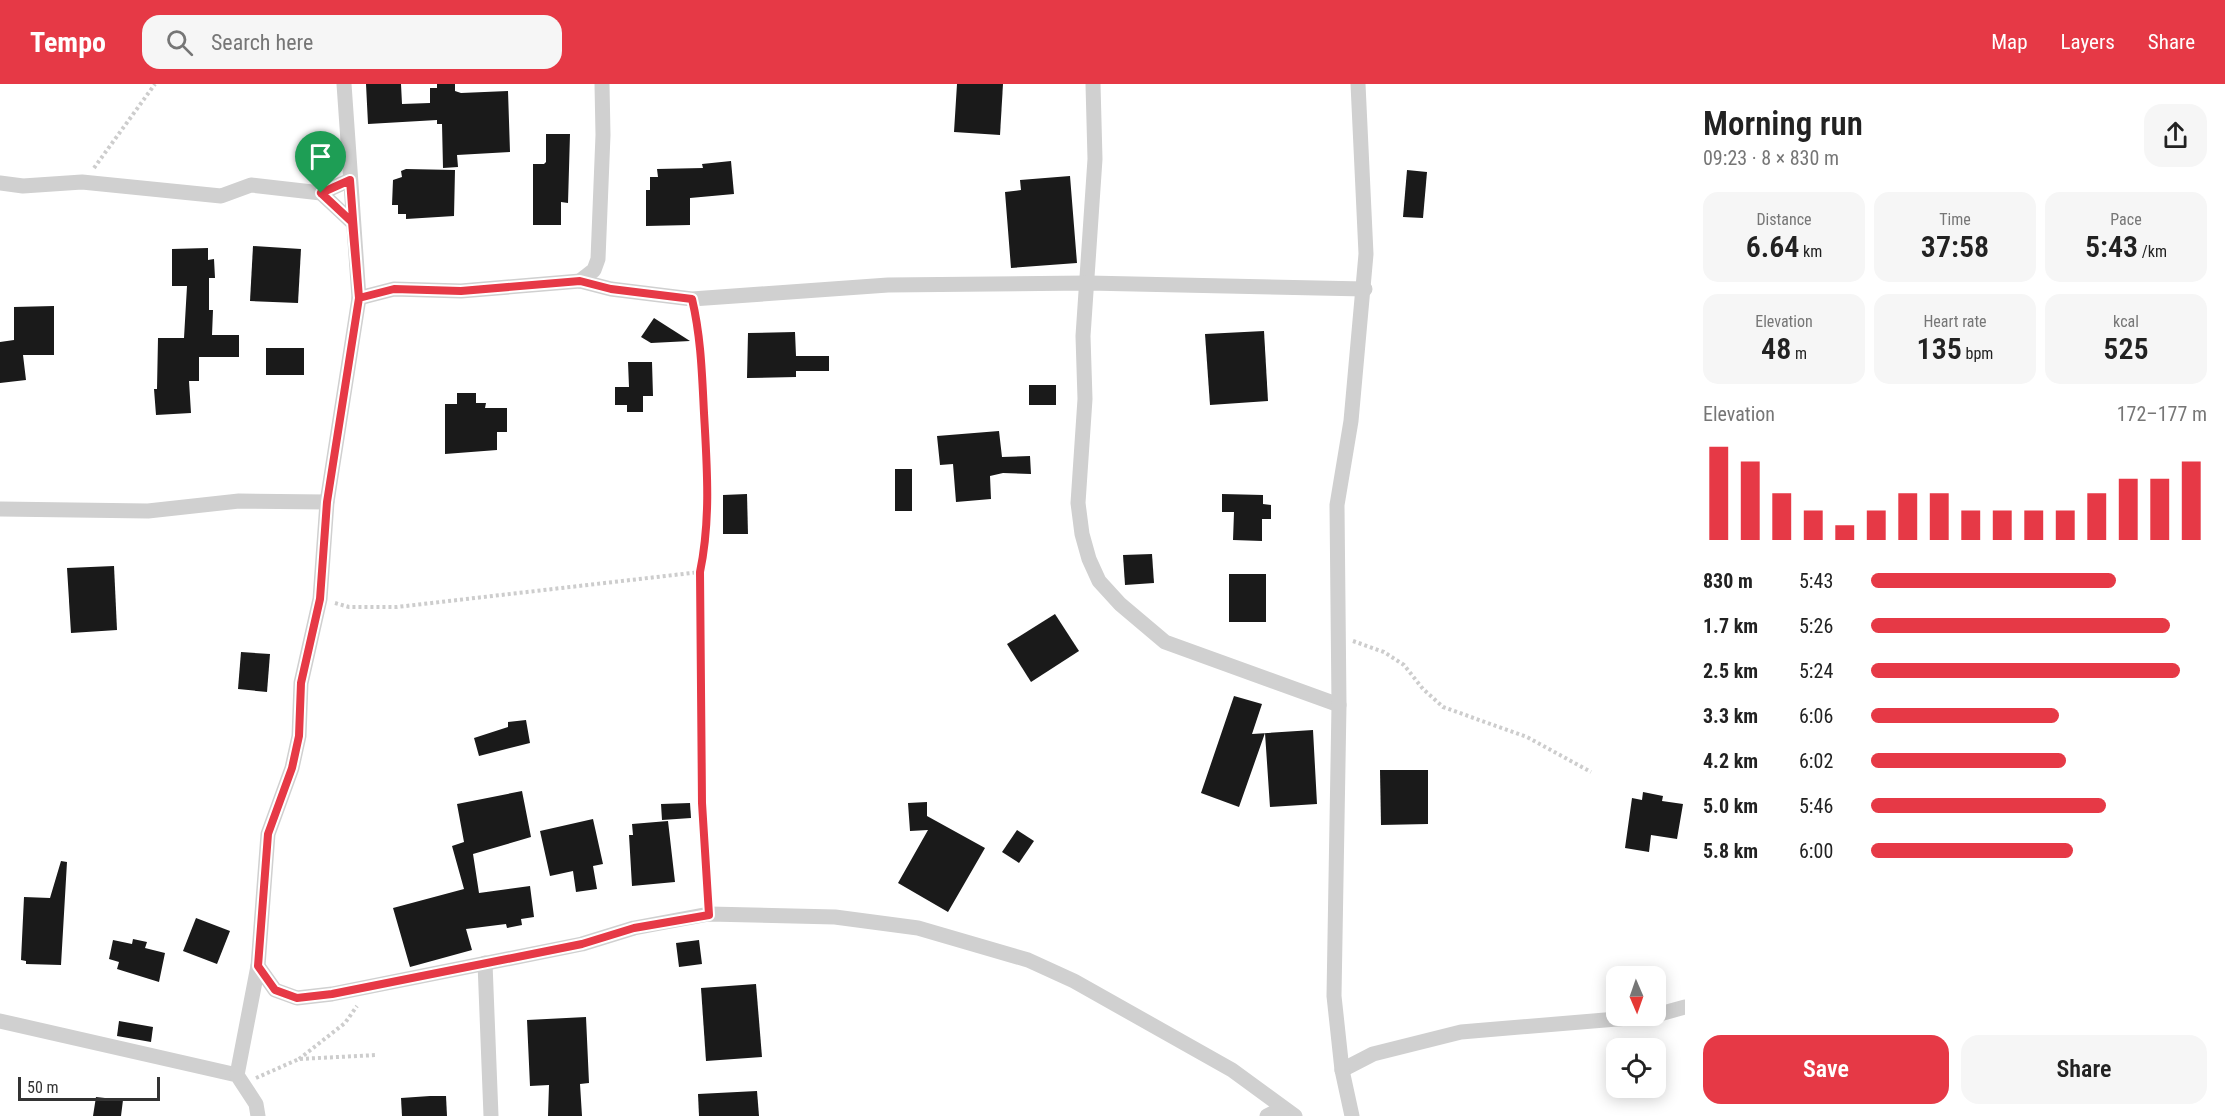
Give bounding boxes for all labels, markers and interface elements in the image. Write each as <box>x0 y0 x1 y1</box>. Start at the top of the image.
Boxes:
search box <box>142 15 562 69</box>
text: Tempo <box>30 26 106 59</box>
icon: search <box>163 26 196 59</box>
text: Search here <box>211 30 313 55</box>
text: Map <box>1991 30 2028 54</box>
text: Layers <box>2061 30 2115 54</box>
text: Share <box>2148 30 2195 54</box>
text: Morning run <box>1703 104 1863 143</box>
button: share <box>2144 104 2207 167</box>
pin <box>295 131 346 193</box>
icon: arrive <box>304 140 337 173</box>
text: 09:23 · 8 × 830 m <box>1703 146 1839 170</box>
text: Distance <box>1756 210 1812 229</box>
text: Time <box>1939 210 1971 229</box>
text: Pace <box>2110 210 2142 229</box>
text: 6.64 <box>1746 229 1799 264</box>
text: 37:58 <box>1921 229 1989 264</box>
text: 5:43 <box>2085 229 2138 264</box>
text: km <box>1799 242 1822 261</box>
text: /km <box>2138 242 2167 261</box>
text: Elevation <box>1755 312 1813 331</box>
text: Heart rate <box>1923 312 1987 331</box>
text: kcal <box>2113 312 2139 331</box>
text: 48 <box>1761 331 1791 366</box>
text: 135 <box>1917 331 1962 366</box>
text: 525 <box>2103 331 2149 366</box>
text: m <box>1791 344 1807 363</box>
text: bpm <box>1962 344 1993 363</box>
text: Elevation <box>1703 402 1775 426</box>
text: 172–177 m <box>2117 402 2207 426</box>
text: 830 m <box>1703 569 1753 593</box>
text: 5:43 <box>1799 569 1833 593</box>
text: 1.7 km <box>1703 614 1758 638</box>
text: 5:26 <box>1799 614 1833 638</box>
text: 2.5 km <box>1703 659 1758 683</box>
text: 5:24 <box>1799 659 1833 683</box>
text: 3.3 km <box>1703 704 1758 728</box>
text: 6:06 <box>1799 704 1833 728</box>
text: 4.2 km <box>1703 749 1758 773</box>
text: 6:02 <box>1799 749 1833 773</box>
text: 5.0 km <box>1703 794 1758 818</box>
text: 5:46 <box>1799 794 1833 818</box>
text: 5.8 km <box>1703 839 1758 863</box>
text: 6:00 <box>1799 839 1833 863</box>
north arrow <box>1606 966 1666 1026</box>
map controls <box>1606 966 1666 1098</box>
button: Save <box>1703 1035 1949 1104</box>
button: Share <box>1961 1035 2207 1104</box>
button: locate <box>1606 1038 1666 1098</box>
scale bar <box>18 1074 160 1102</box>
text: 50 m <box>27 1078 59 1097</box>

